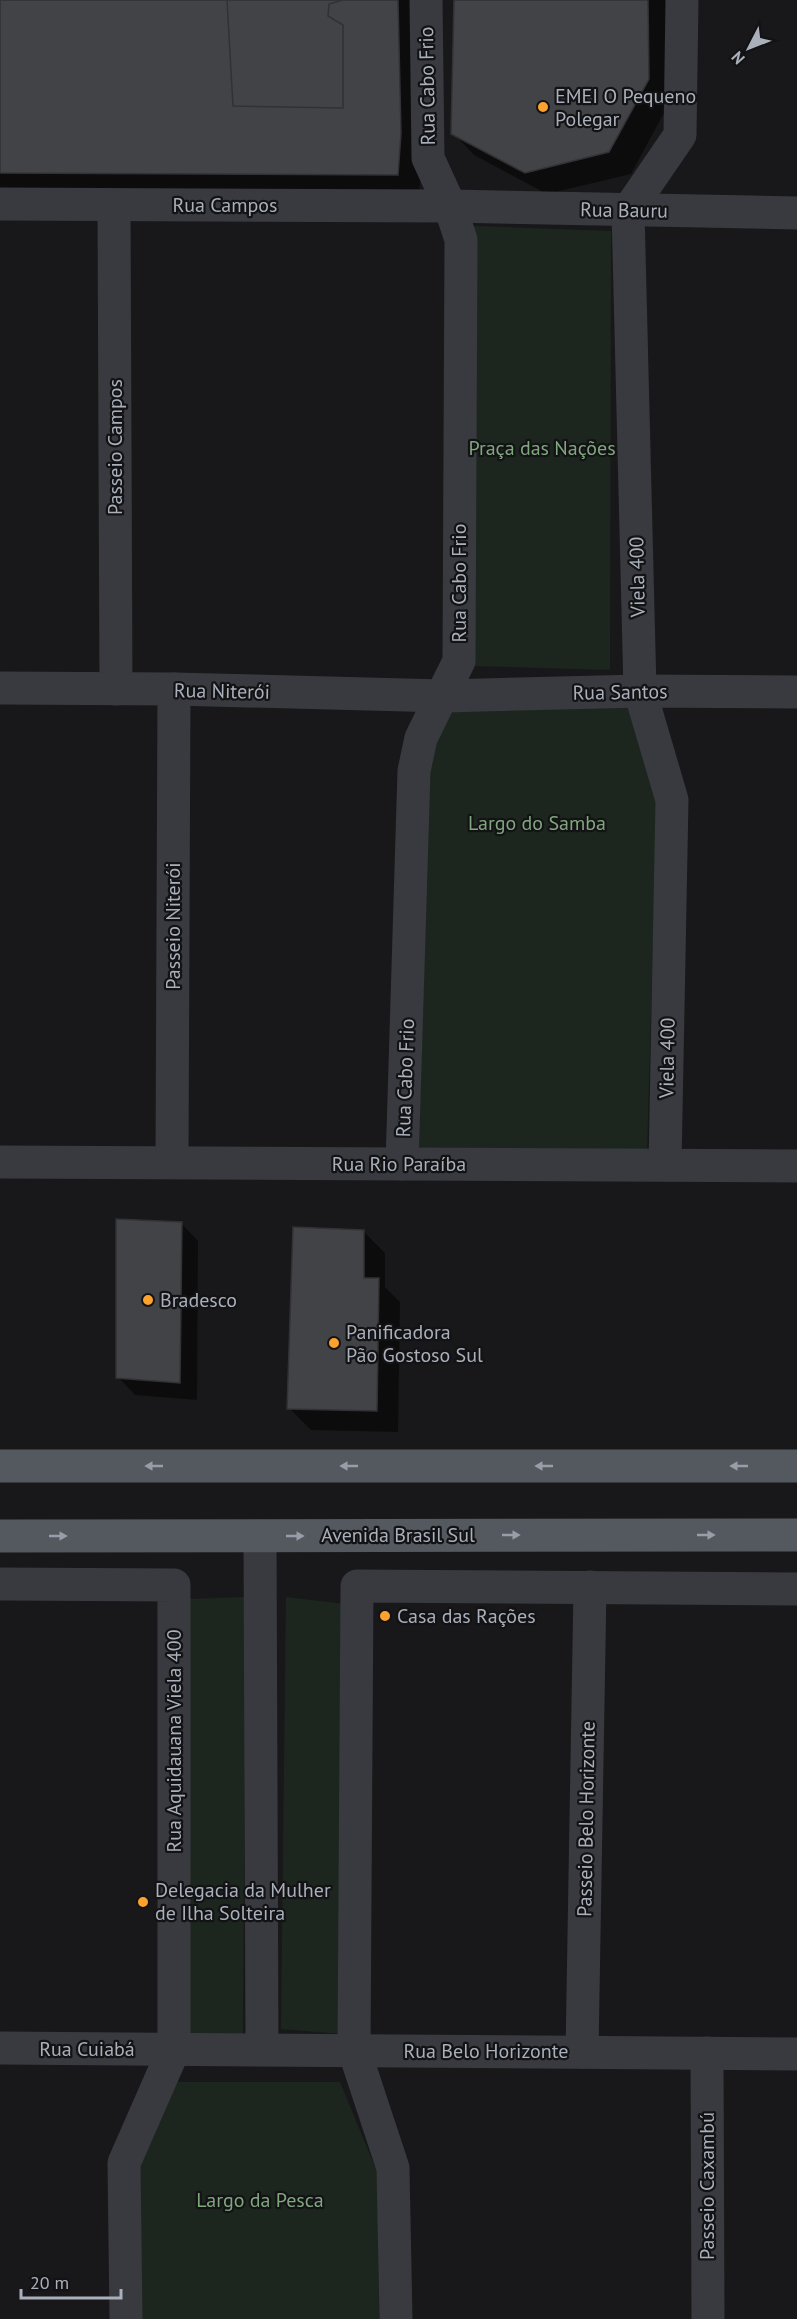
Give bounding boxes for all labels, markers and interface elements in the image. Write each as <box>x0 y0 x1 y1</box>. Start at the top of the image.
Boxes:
north arrow <box>719 18 779 78</box>
street label: Rua Cabo Frio <box>413 26 441 146</box>
text: N <box>727 47 749 69</box>
place label: EMEI O Pequeno Polegar <box>555 83 696 132</box>
marker: EMEI O Pequeno Polegar <box>536 100 550 114</box>
street label: Rua Campos <box>173 192 277 218</box>
street label: Rua Bauru <box>580 196 668 224</box>
street label: Passeio Campos <box>102 379 128 515</box>
park label: Praça das Nações <box>468 435 616 461</box>
street label: Rua Cabo Frio <box>446 524 472 642</box>
street label: Viela 400 <box>623 536 651 619</box>
street label: Rua Niterói <box>174 677 270 705</box>
street label: Rua Santos <box>572 678 668 706</box>
park label: Largo do Samba <box>468 810 606 836</box>
street label: Passeio Niterói <box>160 862 186 990</box>
street label: Viela 400 <box>653 1017 681 1100</box>
street label: Rua Cabo Frio <box>390 1018 420 1138</box>
street label: Rua Rio Paraíba <box>332 1151 466 1177</box>
place label: Bradesco <box>160 1287 237 1313</box>
marker: Bradesco <box>141 1293 155 1307</box>
place label: Panificadora Pão Gostoso Sul <box>346 1319 483 1368</box>
marker: Panificadora Pão Gostoso Sul <box>327 1336 341 1350</box>
one-way arrow <box>144 1461 163 1471</box>
one-way arrow <box>339 1461 358 1471</box>
one-way arrow <box>534 1461 553 1471</box>
one-way arrow <box>729 1461 748 1471</box>
street label: Avenida Brasil Sul <box>321 1522 475 1548</box>
one-way arrow <box>502 1530 521 1540</box>
one-way arrow <box>697 1530 716 1540</box>
one-way arrow <box>49 1531 68 1541</box>
one-way arrow <box>286 1531 305 1540</box>
place label: Casa das Rações <box>397 1603 536 1629</box>
marker: Casa das Rações <box>378 1609 392 1623</box>
street label: Rua Aquidauana Viela 400 <box>161 1629 187 1853</box>
street label: Passeio Belo Horizonte <box>571 1721 601 1917</box>
place label: Delegacia da Mulher de Ilha Solteira <box>155 1877 331 1926</box>
marker: Delegacia da Mulher de Ilha Solteira <box>136 1895 150 1909</box>
street label: Rua Cuiabá <box>39 2036 135 2062</box>
street label: Rua Belo Horizonte <box>404 2038 568 2064</box>
street label: Passeio Caxambú <box>694 2112 720 2260</box>
park label: Largo da Pesca <box>196 2187 324 2213</box>
scale bar <box>21 2262 122 2300</box>
text: 20 m <box>30 2271 69 2294</box>

